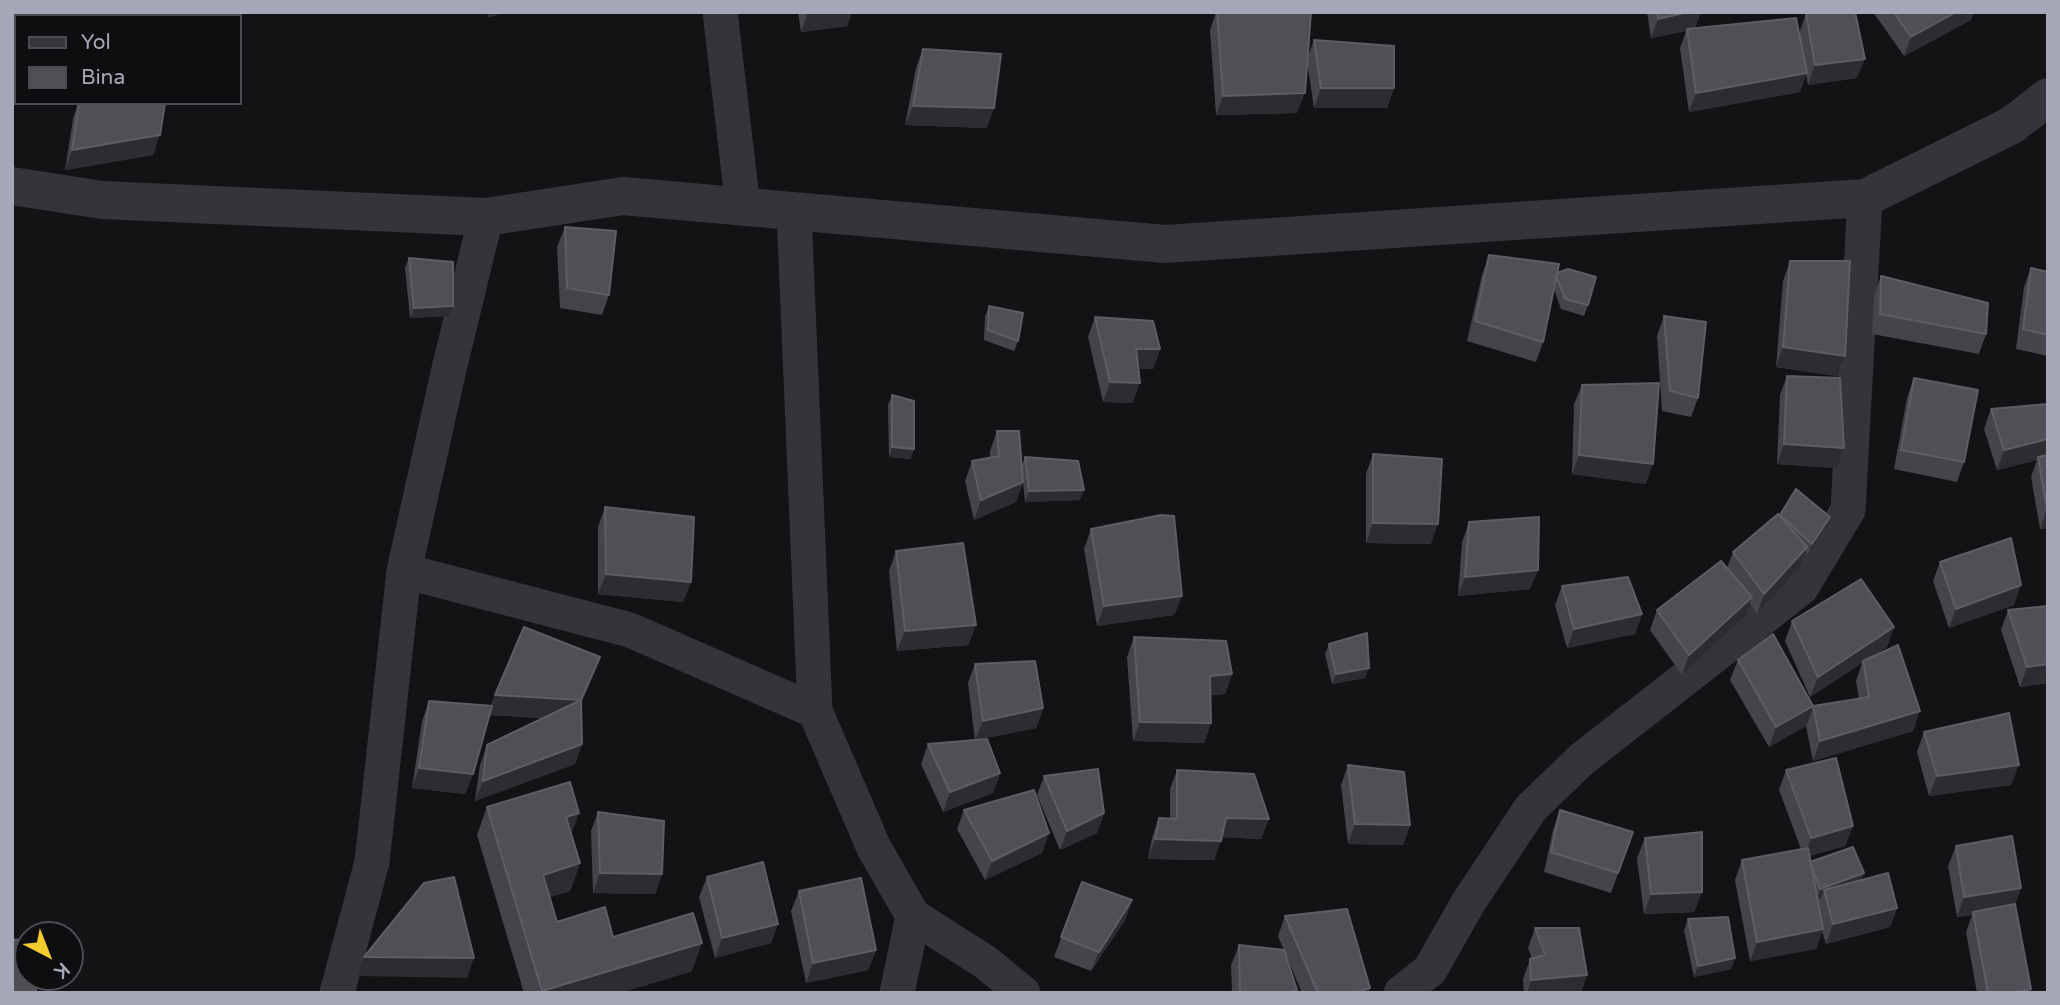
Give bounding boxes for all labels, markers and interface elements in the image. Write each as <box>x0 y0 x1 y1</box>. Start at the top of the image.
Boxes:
legend <box>14 14 242 105</box>
text: Yol <box>81 30 111 55</box>
text: Bina <box>81 65 125 90</box>
north arrow <box>14 921 84 991</box>
text: K <box>50 958 74 983</box>

